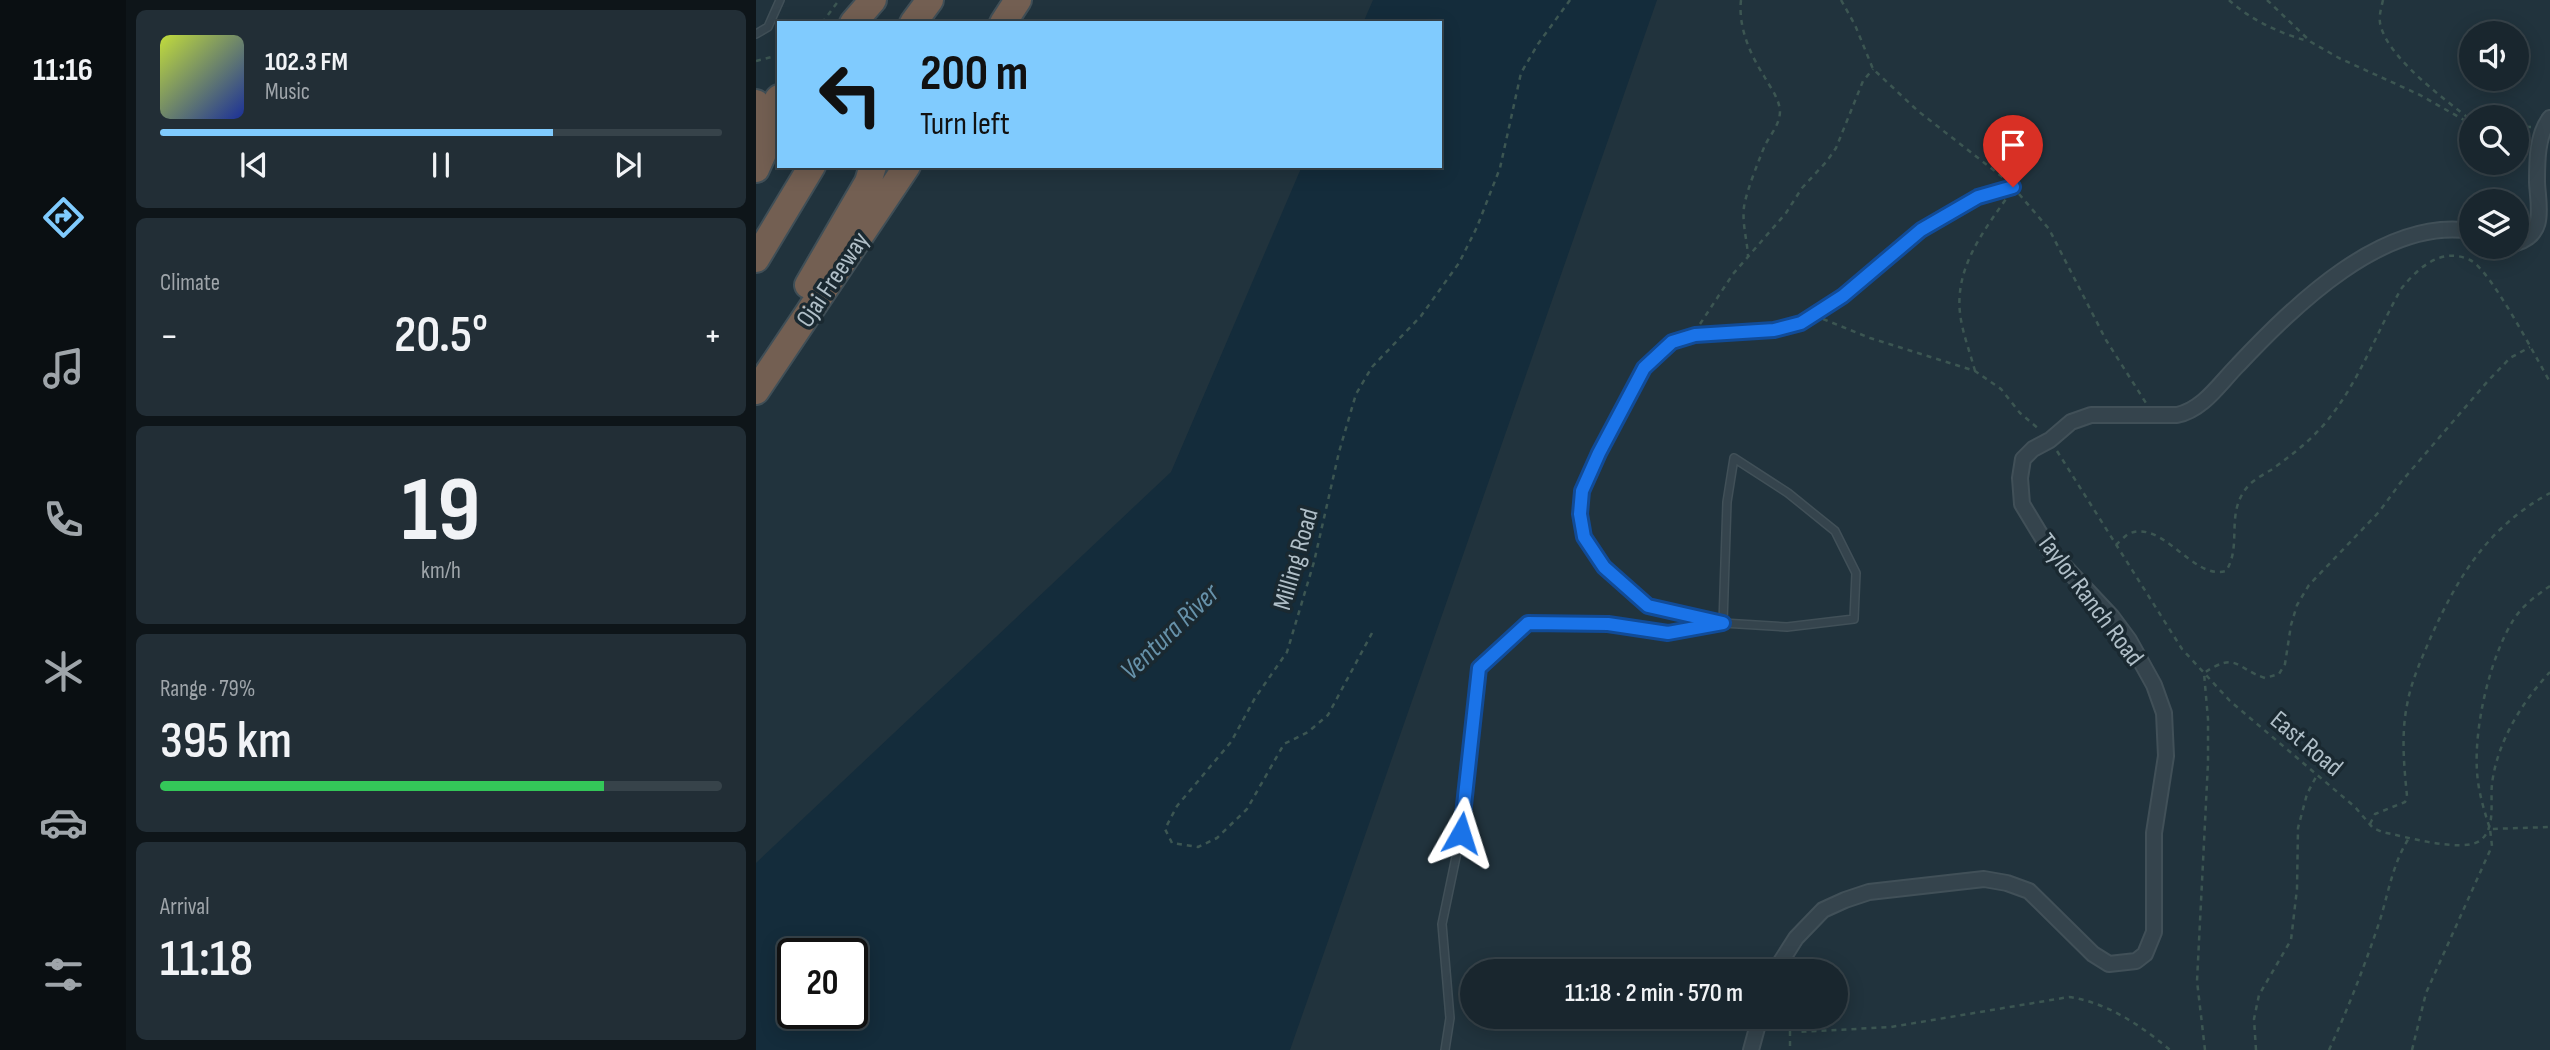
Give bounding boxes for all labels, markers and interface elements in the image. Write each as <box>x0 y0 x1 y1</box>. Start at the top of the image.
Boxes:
map controls <box>2459 21 2529 259</box>
button: sound <box>2459 21 2529 91</box>
text: 200 m <box>920 45 1028 104</box>
text: 102.3 FM <box>265 47 348 78</box>
icon: left <box>805 49 896 140</box>
text: 11:16 <box>33 51 93 90</box>
text: Music <box>265 78 310 106</box>
text: Turn left <box>920 105 1010 144</box>
button: search <box>2459 105 2529 175</box>
pin <box>1983 115 2043 187</box>
icon: arrive <box>1994 126 2032 164</box>
icon: previous <box>235 146 273 184</box>
icon: pause <box>422 146 460 184</box>
icon: next <box>609 146 647 184</box>
button: layers <box>2459 189 2529 259</box>
icon: directions <box>39 193 88 242</box>
street label: Ojai Freeway <box>790 226 876 333</box>
text: Climate <box>160 269 220 297</box>
text: 20.5° <box>394 304 488 367</box>
text: − <box>160 314 179 359</box>
text: + <box>703 314 722 359</box>
icon: music <box>39 344 88 393</box>
text: 19 <box>402 457 480 566</box>
icon: phone <box>39 495 88 544</box>
street label: Milling Road <box>1267 505 1326 614</box>
street label: Taylor Ranch Road <box>2030 528 2150 672</box>
text: km/h <box>421 557 461 585</box>
water label: Ventura River <box>1114 576 1227 687</box>
icon: climate <box>39 647 88 696</box>
text: Range · 79% <box>160 675 255 703</box>
street label: East Road <box>2263 705 2349 783</box>
text: 395 km <box>160 710 292 773</box>
position arrow <box>1424 796 1498 870</box>
icon: car <box>39 798 88 847</box>
text: Arrival <box>160 893 209 921</box>
text: 11:18 <box>160 928 253 991</box>
speed limit sign: 20 <box>777 938 868 1029</box>
icon: filters <box>39 950 88 999</box>
text: 11:18 · 2 min · 570 m <box>1565 978 1743 1009</box>

